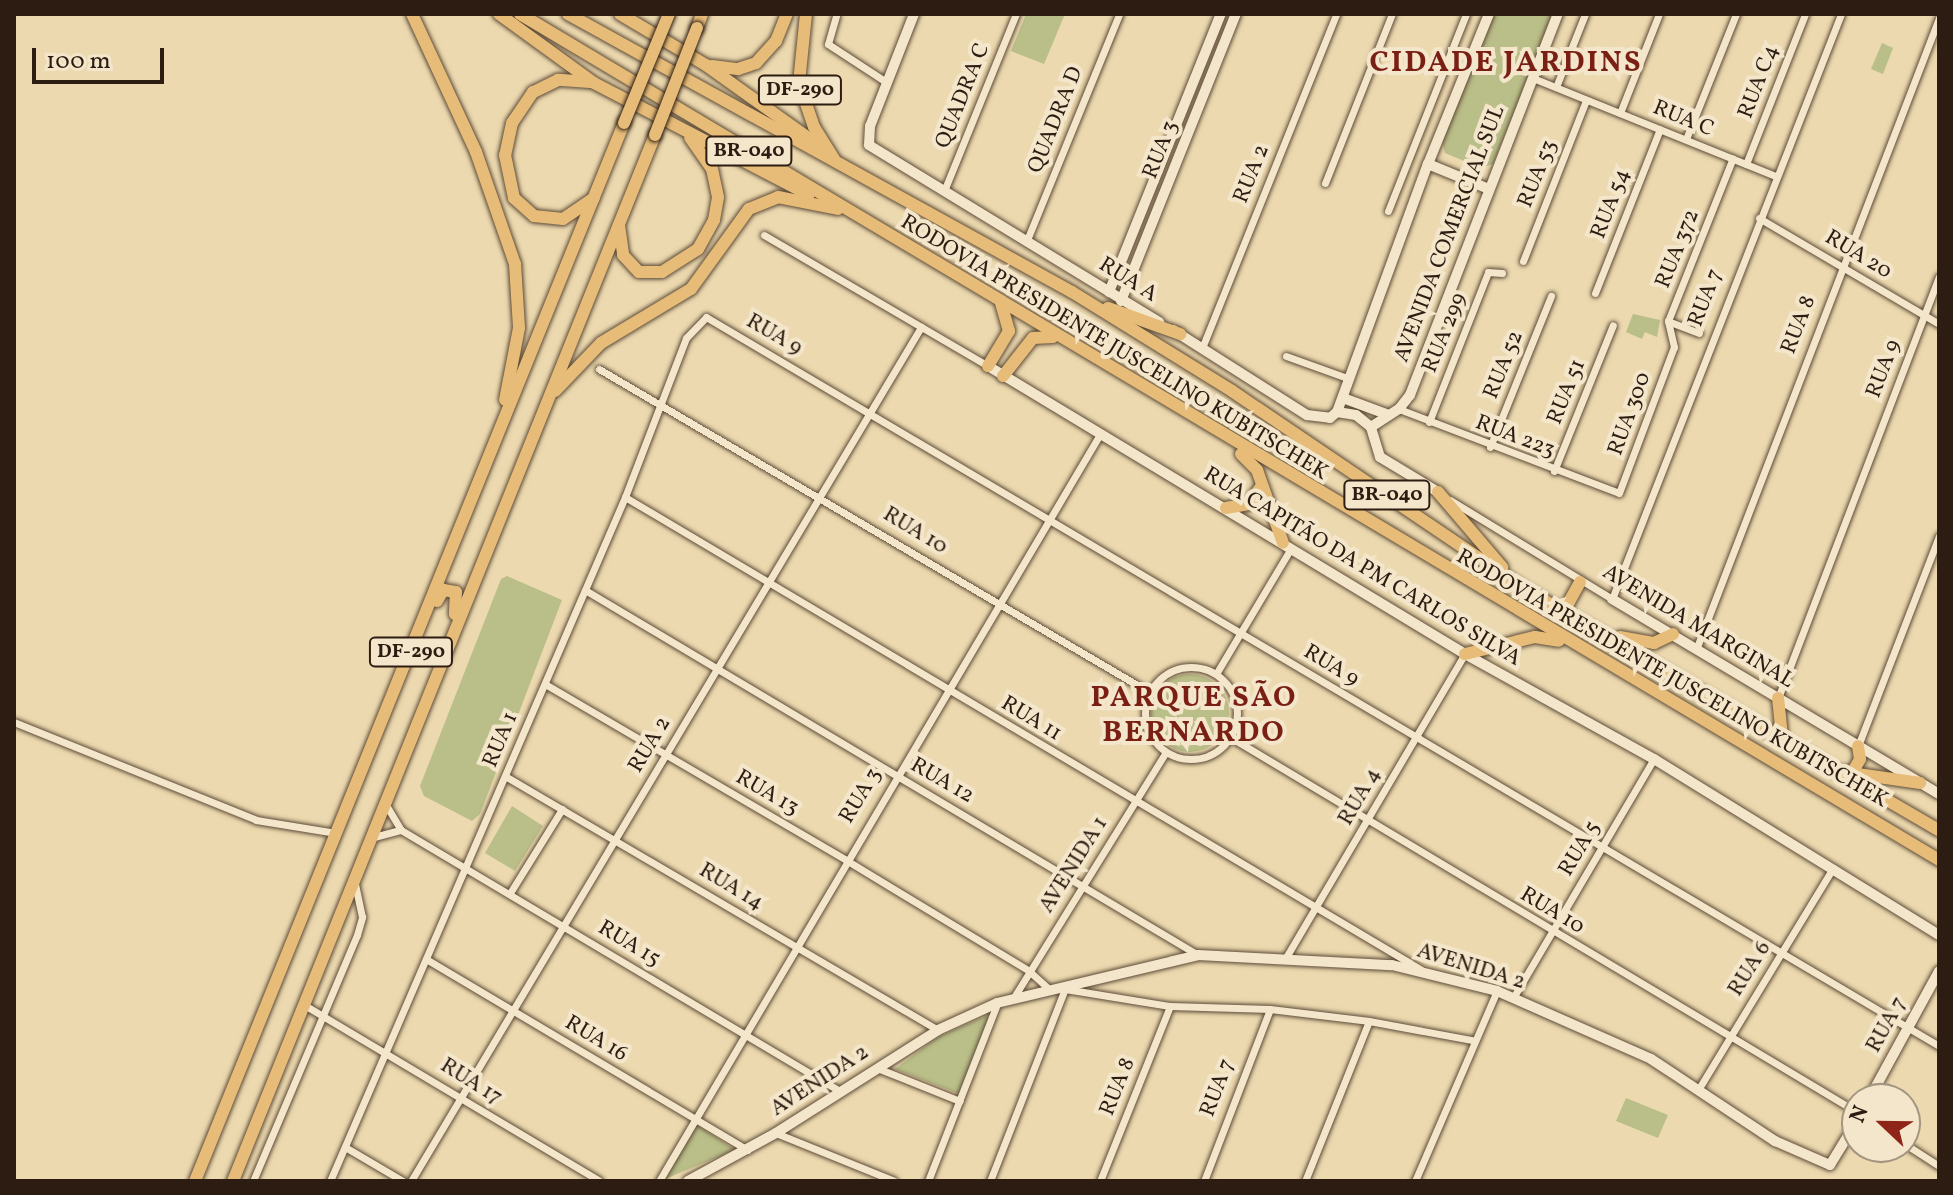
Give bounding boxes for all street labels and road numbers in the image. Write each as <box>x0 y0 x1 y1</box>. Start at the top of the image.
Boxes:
street label: QUADRA C <box>930 40 996 152</box>
street label: RUA C4 <box>1733 42 1785 122</box>
street label: QUADRA D <box>1023 63 1089 177</box>
road number: DF-290 <box>756 74 844 106</box>
street label: RUA C <box>1649 95 1717 143</box>
street label: AVENIDA COMERCIAL SUL <box>1389 102 1511 366</box>
street label: RUA 3 <box>1137 117 1185 183</box>
road number: BR-040 <box>705 135 793 167</box>
street label: RUA 53 <box>1513 136 1563 212</box>
street label: RUA 2 <box>1228 141 1276 207</box>
street label: RUA 54 <box>1586 165 1636 243</box>
street label: RUA 372 <box>1650 206 1706 292</box>
street label: RODOVIA PRESIDENTE JUSCELINO KUBITSCHEK <box>895 209 1333 487</box>
street label: RUA 20 <box>1820 225 1896 285</box>
street label: RUA A <box>1094 252 1162 308</box>
street label: RUA 7 <box>1683 265 1729 331</box>
street label: RUA 299 <box>1417 289 1473 377</box>
street label: RUA 8 <box>1776 292 1822 358</box>
street label: RUA 9 <box>741 308 807 362</box>
street label: RUA 52 <box>1478 327 1530 403</box>
street label: RUA 9 <box>1861 336 1907 402</box>
street label: RUA 51 <box>1542 356 1592 428</box>
street label: RUA 300 <box>1603 369 1657 459</box>
street label: RUA 223 <box>1471 410 1559 464</box>
street label: RUA CAPITÃO DA PM CARLOS SILVA <box>1198 462 1526 672</box>
road number: BR-040 <box>1343 479 1431 511</box>
street label: RUA 10 <box>878 501 952 561</box>
street label: RODOVIA PRESIDENTE JUSCELINO KUBITSCHEK <box>1451 544 1893 814</box>
street label: AVENIDA MARGINAL <box>1597 559 1799 695</box>
road number: DF-290 <box>367 636 455 668</box>
street label: RUA 9 <box>1298 639 1364 693</box>
street label: RUA 11 <box>996 691 1066 747</box>
street label: RUA 1 <box>478 708 524 772</box>
street label: RUA 2 <box>623 712 677 778</box>
street label: RUA 12 <box>905 752 979 810</box>
street label: RUA 3 <box>834 763 888 829</box>
street label: RUA 13 <box>731 764 803 822</box>
street label: RUA 4 <box>1333 764 1387 830</box>
street label: AVENIDA 1 <box>1034 812 1114 918</box>
street label: RUA 5 <box>1553 817 1607 881</box>
street label: RUA 14 <box>694 858 768 916</box>
street label: RUA 10 <box>1515 881 1589 941</box>
street label: RUA 15 <box>593 915 665 973</box>
street label: RUA 6 <box>1723 937 1777 1001</box>
street label: AVENIDA 2 <box>1414 938 1528 996</box>
street label: RUA 7 <box>1861 993 1913 1057</box>
street label: RUA 16 <box>560 1010 632 1068</box>
street label: AVENIDA 2 <box>766 1039 874 1123</box>
street label: RUA 17 <box>435 1053 507 1111</box>
street label: RUA 8 <box>1095 1054 1141 1120</box>
street label: RUA 7 <box>1195 1055 1241 1121</box>

